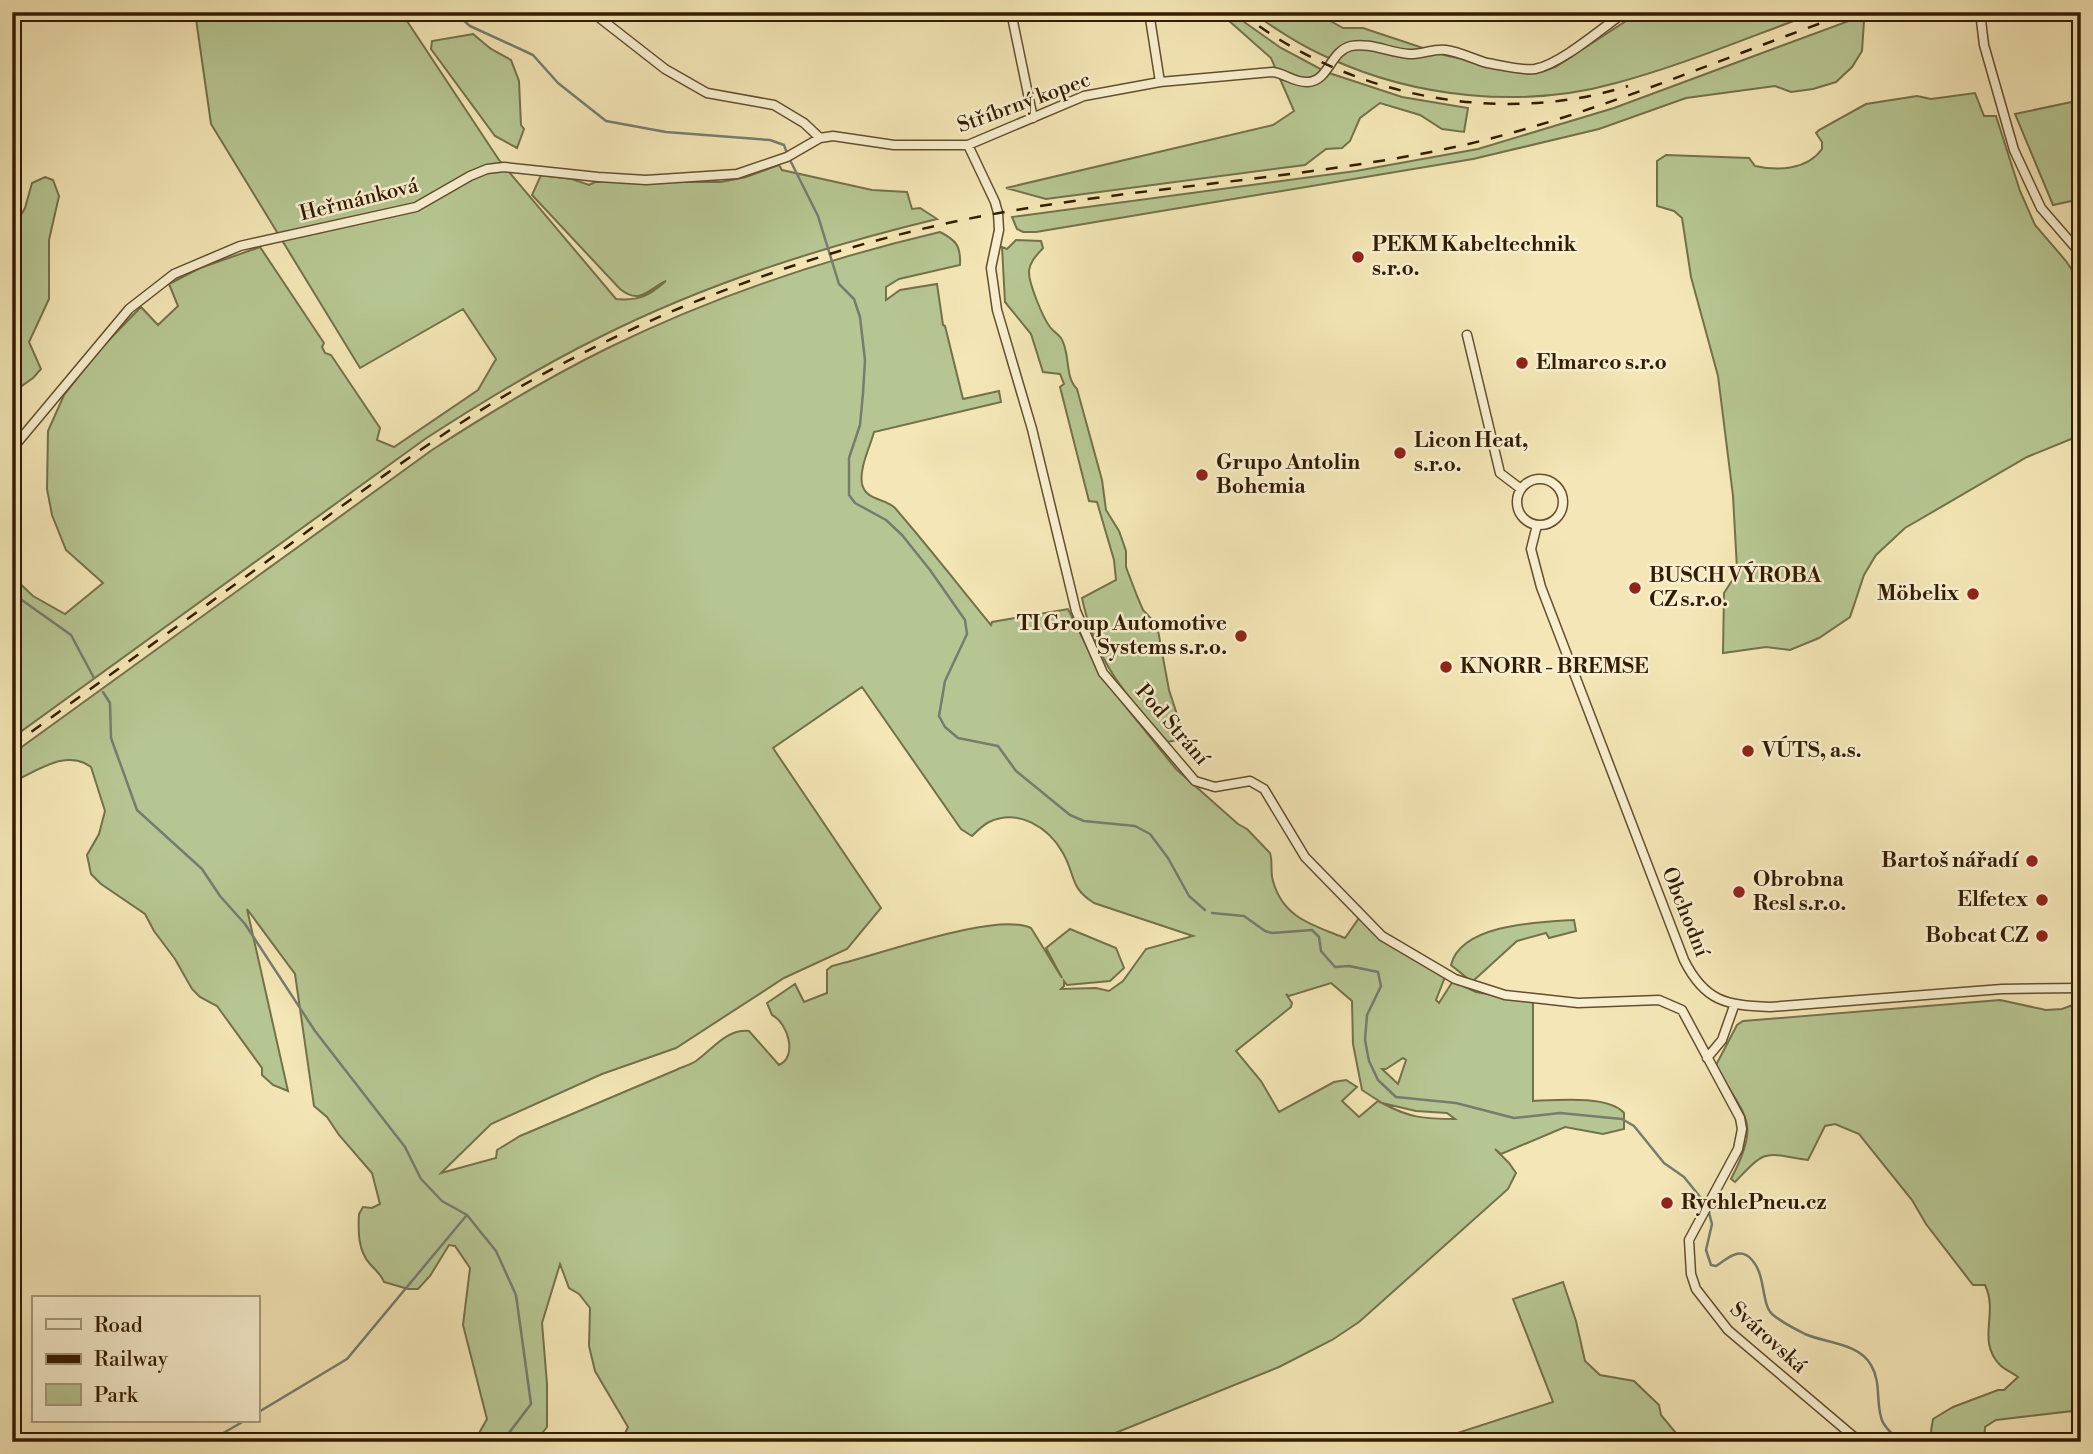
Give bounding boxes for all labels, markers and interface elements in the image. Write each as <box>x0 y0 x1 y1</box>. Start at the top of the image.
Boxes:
street label: Stříbrný kopec <box>954 67 1094 139</box>
street label: Heřmánková <box>297 173 421 227</box>
place label: PEKM Kabeltechnik s.r.o. <box>1372 232 1577 282</box>
marker: PEKM Kabeltechnik s.r.o. <box>1350 249 1366 265</box>
place label: Elmarco s.r.o <box>1536 350 1667 376</box>
marker: Elmarco s.r.o <box>1514 355 1530 371</box>
place label: Licon Heat, s.r.o. <box>1414 428 1528 478</box>
marker: Licon Heat, s.r.o. <box>1392 445 1408 461</box>
place label: Grupo Antolin Bohemia <box>1216 450 1360 500</box>
marker: Grupo Antolin Bohemia <box>1194 467 1210 483</box>
place label: BUSCH VÝROBA CZ s.r.o. <box>1649 561 1822 613</box>
marker: BUSCH VÝROBA CZ s.r.o. <box>1627 580 1643 596</box>
place label: Möbelix <box>1877 581 1960 607</box>
marker: Möbelix <box>1965 586 1981 602</box>
place label: TI Group Automotive Systems s.r.o. <box>1017 611 1227 661</box>
marker: TI Group Automotive Systems s.r.o. <box>1233 628 1249 644</box>
place label: KNORR - BREMSE <box>1460 654 1649 680</box>
marker: KNORR - BREMSE <box>1438 659 1454 675</box>
street label: Pod Strání <box>1130 679 1215 772</box>
place label: VÚTS, a.s. <box>1761 735 1862 764</box>
marker: VÚTS, a.s. <box>1740 743 1756 759</box>
place label: Bartoš nářadí <box>1881 848 2019 874</box>
marker: Bartoš nářadí <box>2024 853 2040 869</box>
street label: Obchodní <box>1655 863 1715 962</box>
place label: Obrobna Resl s.r.o. <box>1753 867 1846 917</box>
marker: Obrobna Resl s.r.o. <box>1731 884 1747 900</box>
place label: Elfetex <box>1957 887 2029 913</box>
marker: Elfetex <box>2034 892 2050 908</box>
place label: Bobcat CZ <box>1925 923 2028 949</box>
marker: Bobcat CZ <box>2034 928 2050 944</box>
place label: RychlePneu.cz <box>1681 1190 1827 1216</box>
marker: RychlePneu.cz <box>1659 1195 1675 1211</box>
legend <box>32 1296 259 1422</box>
street label: Svárovská <box>1724 1297 1812 1380</box>
text: Road <box>94 1313 143 1339</box>
text: Railway <box>94 1347 169 1373</box>
text: Park <box>94 1383 139 1409</box>

